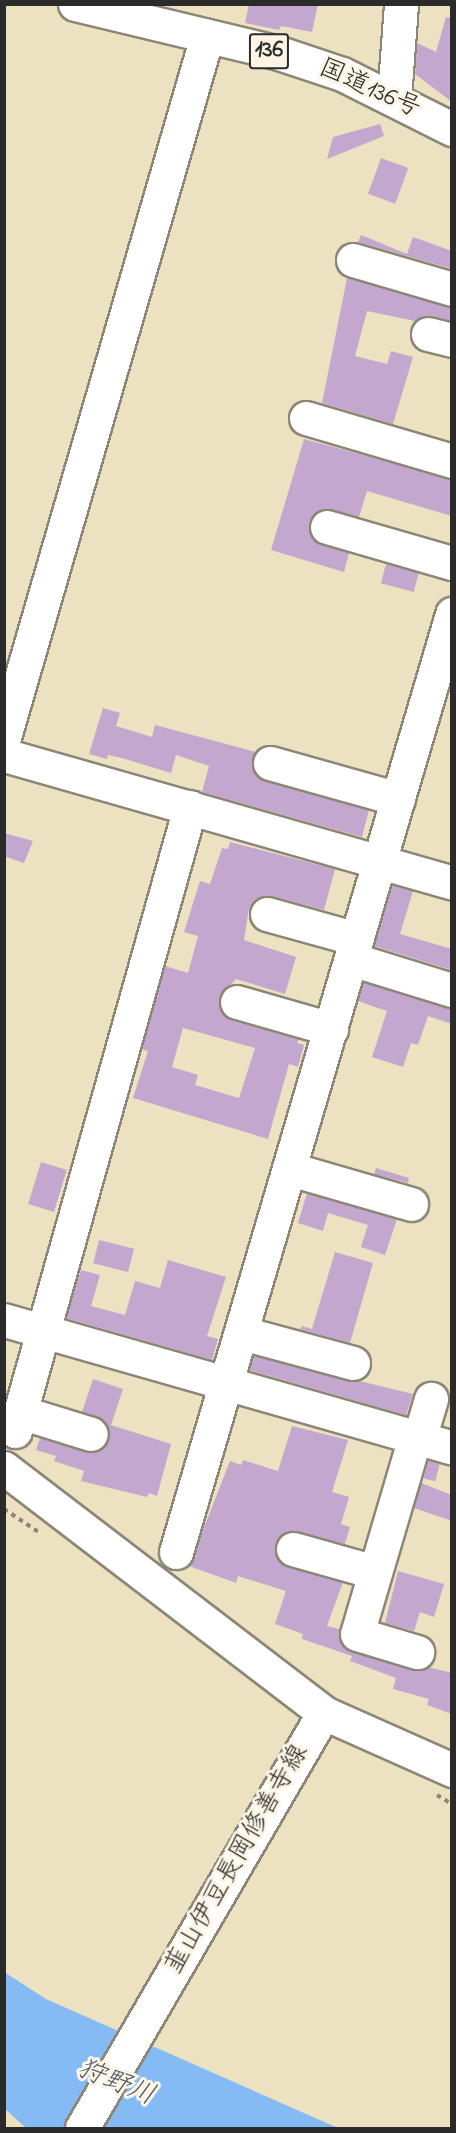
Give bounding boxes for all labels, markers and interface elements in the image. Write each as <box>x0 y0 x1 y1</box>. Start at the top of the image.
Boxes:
road number: 136 <box>248 30 290 72</box>
street label: 国道136号 <box>313 54 425 126</box>
street label: 韮山伊豆長岡修善寺線 <box>159 1740 317 1980</box>
water label: 狩野川 <box>72 2053 160 2113</box>

